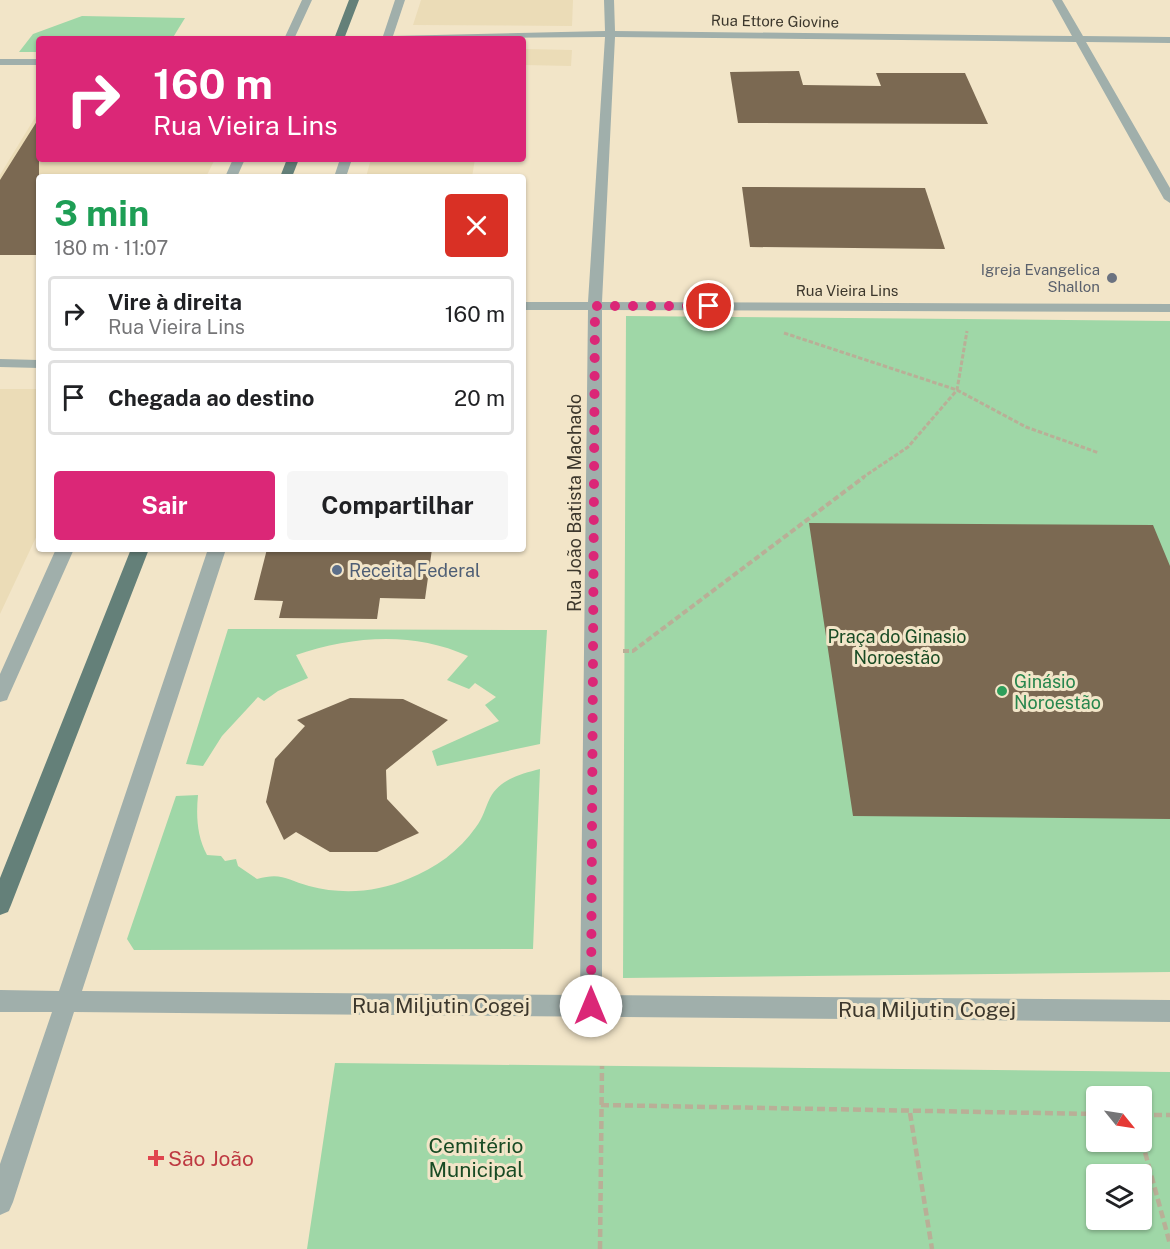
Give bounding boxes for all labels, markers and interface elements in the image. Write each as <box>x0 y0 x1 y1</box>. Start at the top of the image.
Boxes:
street label: Rua Ettore Giovine <box>711 11 839 31</box>
text: 160 m <box>153 59 273 108</box>
icon: right <box>54 60 132 138</box>
text: Rua Vieira Lins <box>153 109 338 141</box>
text: 3 min <box>54 192 149 234</box>
button: close <box>445 194 508 257</box>
text: 180 m · 11:07 <box>54 236 168 260</box>
place label: Igreja Evangelica Shallon <box>981 261 1100 295</box>
marker: Igreja Evangelica Shallon <box>1105 271 1119 285</box>
pin <box>683 280 734 331</box>
street label: Rua Vieira Lins <box>796 282 898 299</box>
text: Vire à direita <box>108 289 242 315</box>
icon: arrive <box>692 289 725 322</box>
icon: right <box>57 297 90 330</box>
text: 160 m <box>445 301 505 327</box>
text: Rua Vieira Lins <box>108 315 245 339</box>
icon: arrive <box>57 381 90 414</box>
text: Chegada ao destino <box>108 385 314 411</box>
text: 20 m <box>454 385 505 411</box>
street label: Rua João Batista Machado <box>564 394 585 612</box>
button: Sair <box>54 471 275 540</box>
button: Compartilhar <box>287 471 508 540</box>
place label: Receita Federal <box>349 560 480 581</box>
marker: Receita Federal <box>330 563 344 577</box>
park label: Praça do Ginasio Noroestão <box>828 626 966 668</box>
place label: Ginásio Noroestão <box>1014 671 1101 713</box>
marker: Ginásio Noroestão <box>995 684 1009 698</box>
position arrow <box>559 974 623 1038</box>
street label: Rua Miljutin Cogej <box>352 993 530 1018</box>
street label: Rua Miljutin Cogej <box>838 997 1016 1022</box>
north arrow <box>1086 1086 1152 1152</box>
map controls <box>1086 1086 1152 1230</box>
park label: Cemitério Municipal <box>428 1133 524 1182</box>
place label: São João <box>168 1146 254 1171</box>
marker: São João <box>149 1151 163 1165</box>
button: layers <box>1086 1164 1152 1230</box>

